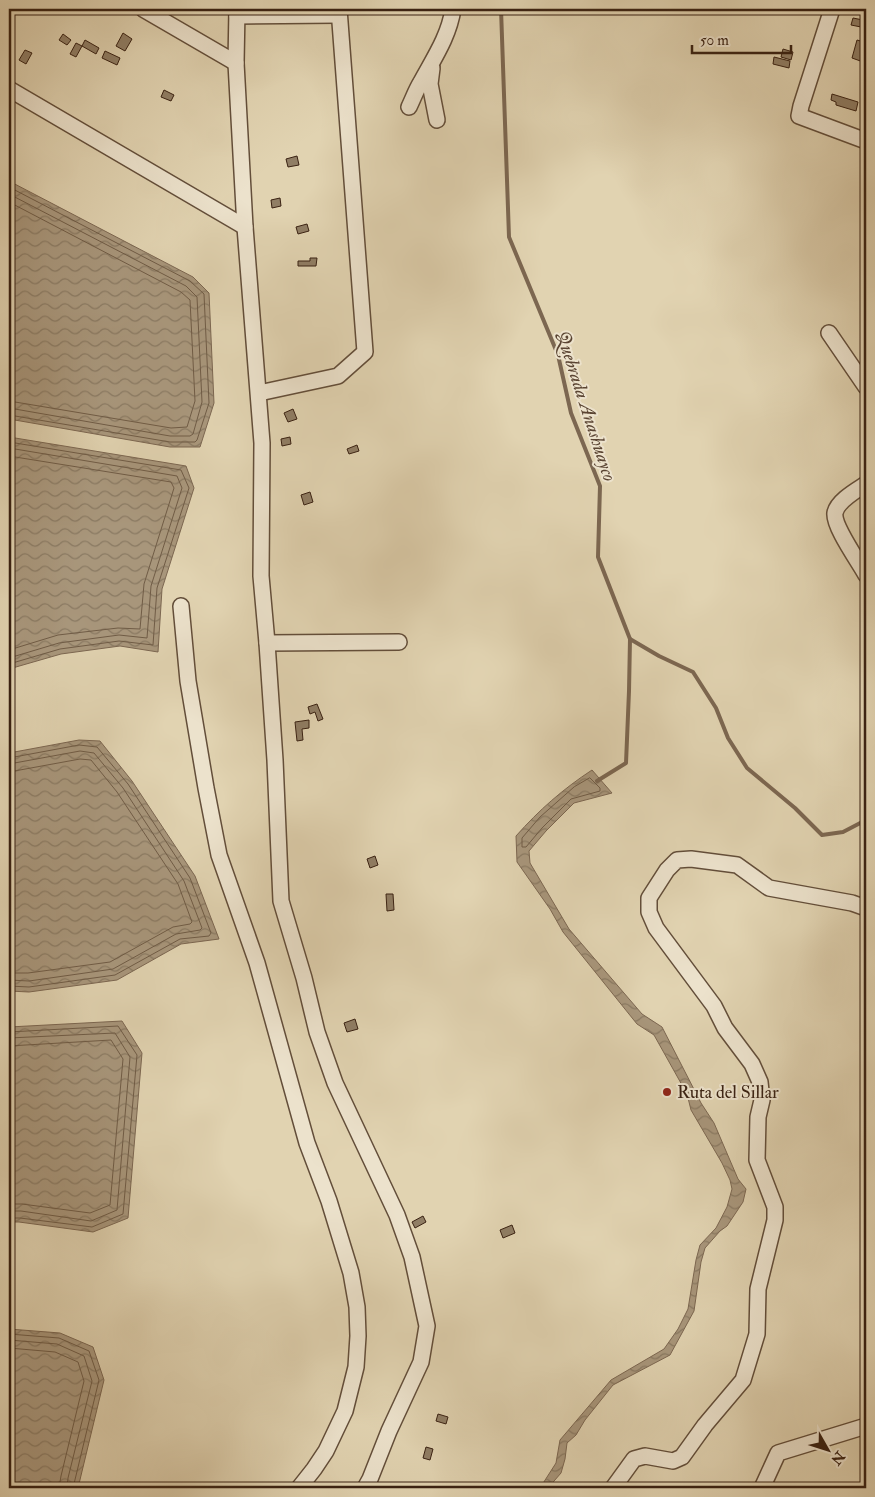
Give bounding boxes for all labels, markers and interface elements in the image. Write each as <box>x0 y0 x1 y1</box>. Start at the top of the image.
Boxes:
scale bar <box>692 22 791 54</box>
text: 50 m <box>700 31 729 50</box>
water label: Quebrada Anashuayco <box>550 328 622 484</box>
place label: Ruta del Sillar <box>677 1081 779 1104</box>
marker: Ruta del Sillar <box>661 1086 673 1098</box>
north arrow <box>802 1424 852 1474</box>
text: N <box>827 1447 849 1468</box>

